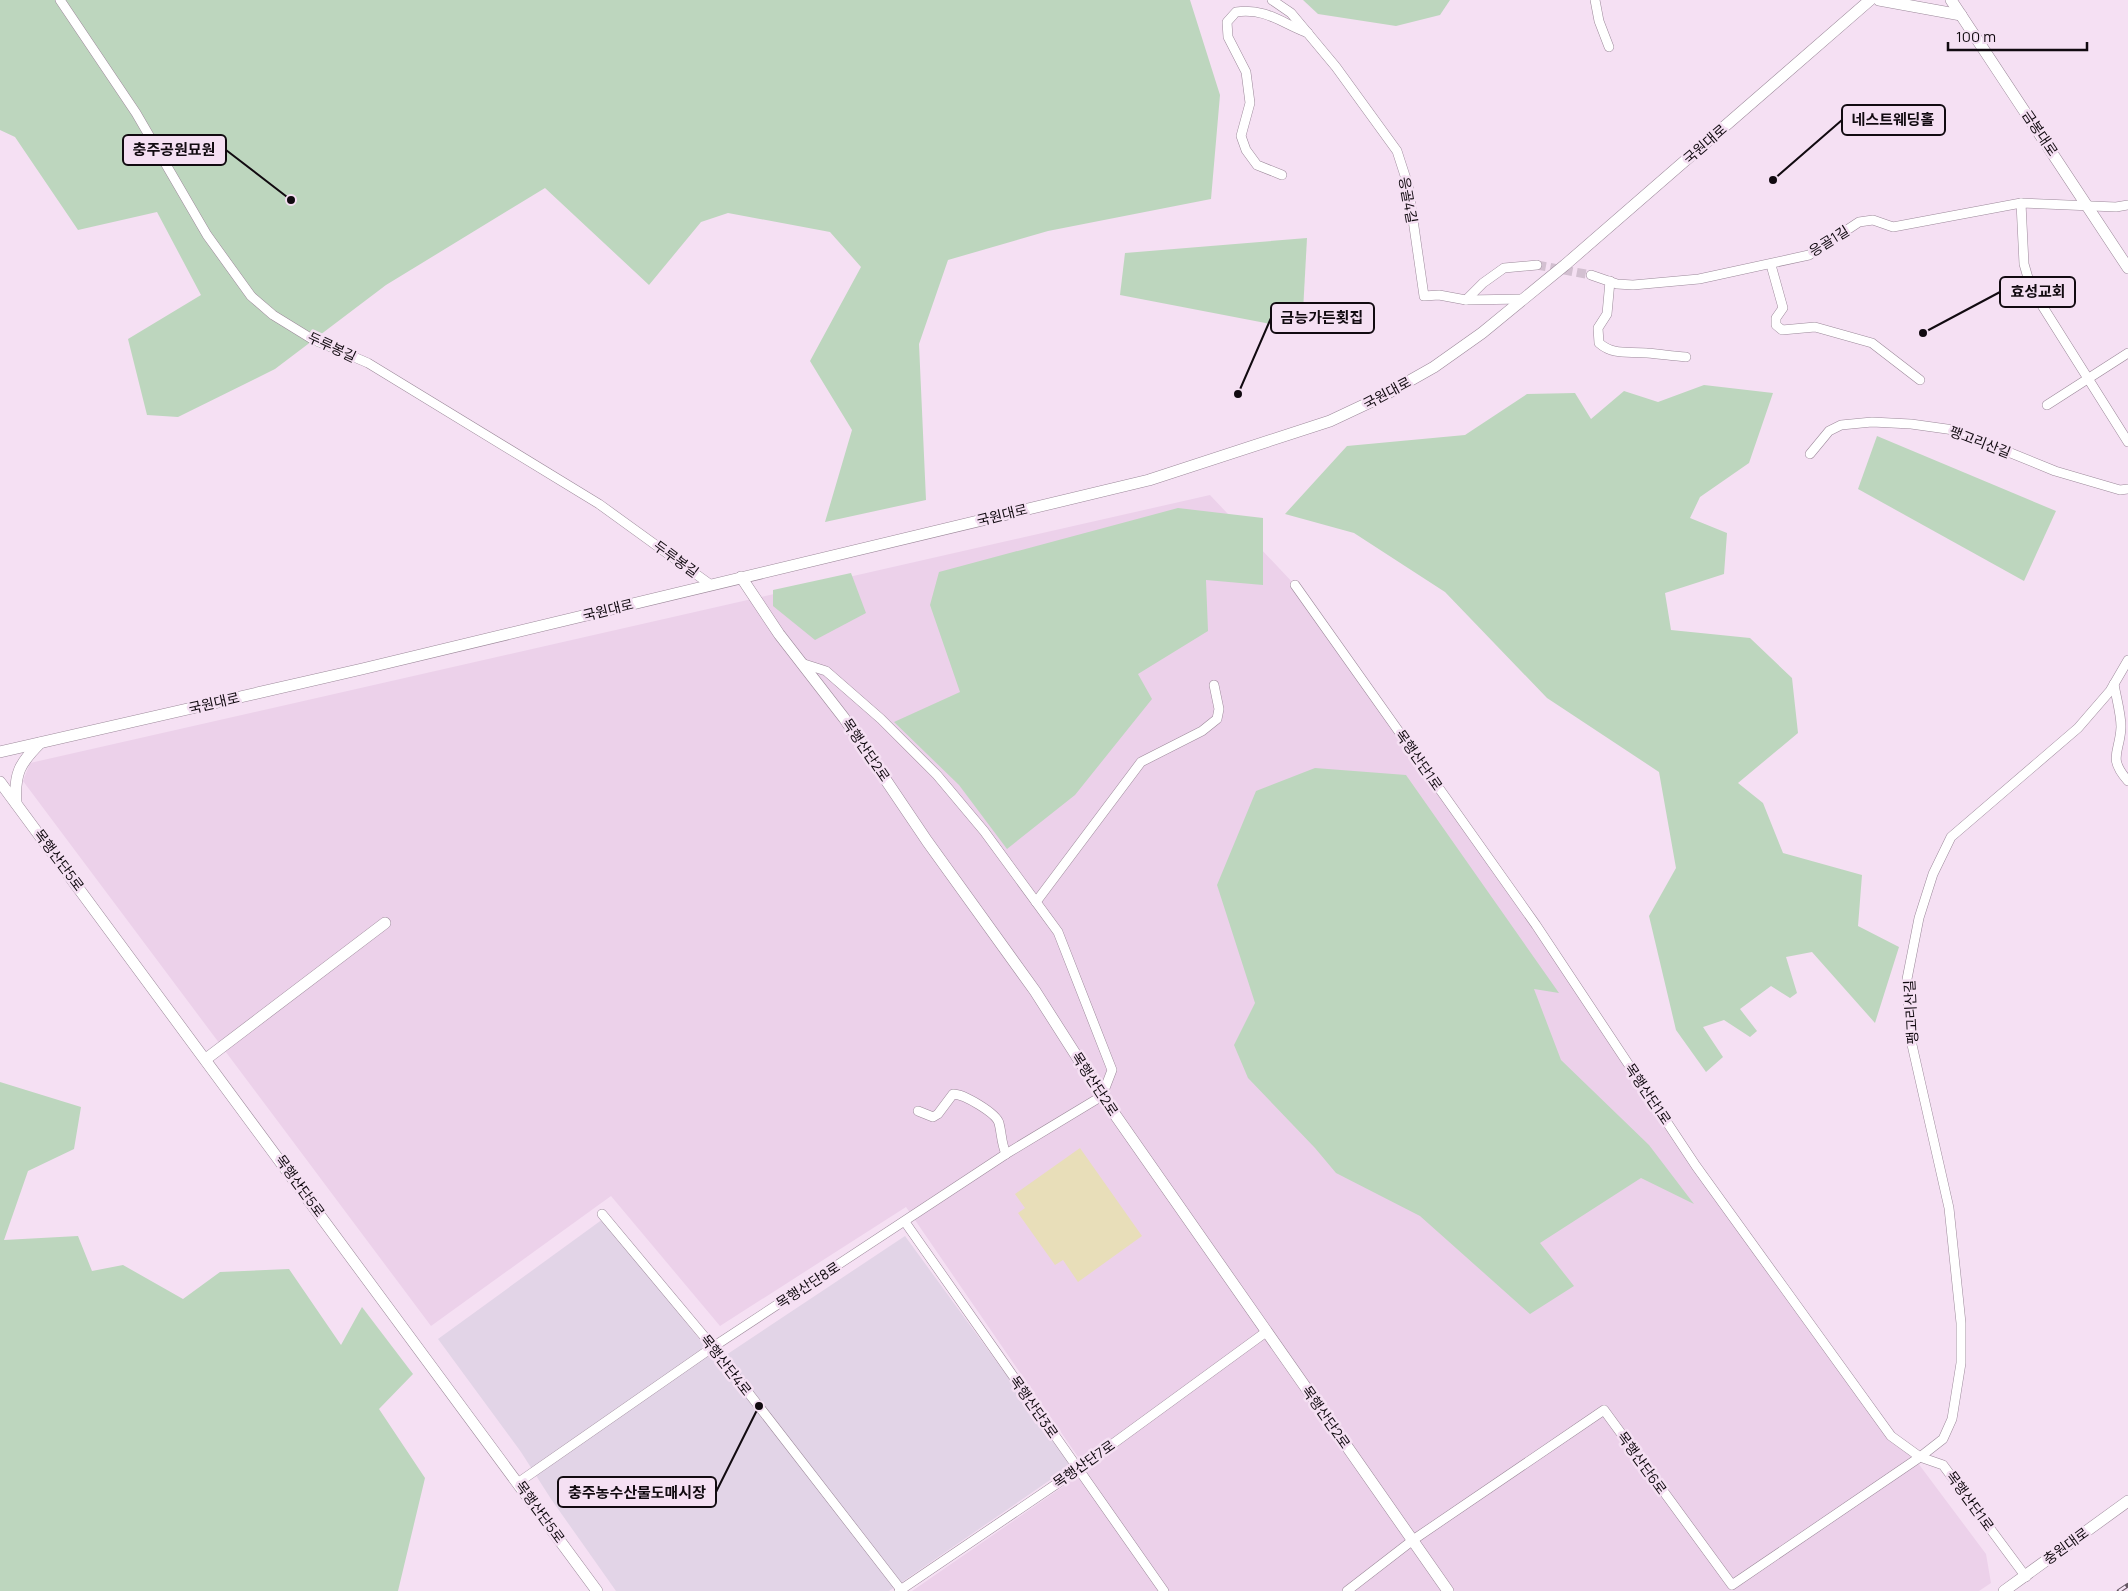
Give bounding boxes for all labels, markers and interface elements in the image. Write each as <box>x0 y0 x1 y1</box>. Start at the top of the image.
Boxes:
scale bar <box>1948 20 2087 52</box>
text: 100 m <box>1956 26 1996 47</box>
callout: 네스트웨딩홀 <box>1842 105 1945 135</box>
street label: 금봉대로 <box>2018 106 2063 159</box>
text: 네스트웨딩홀 <box>1852 109 1935 130</box>
street label: 국원대로 <box>1679 119 1730 168</box>
callout: 충주공원묘원 <box>123 135 226 165</box>
text: 충주공원묘원 <box>133 139 215 160</box>
street label: 응골4길 <box>1395 175 1422 225</box>
street label: 응골1길 <box>1805 221 1852 260</box>
callout: 효성교회 <box>2000 277 2075 307</box>
text: 효성교회 <box>2010 281 2066 302</box>
callout: 금능가든횟집 <box>1271 303 1374 333</box>
text: 금능가든횟집 <box>1281 307 1363 328</box>
street label: 두루봉길 <box>305 327 360 366</box>
street label: 국원대로 <box>1360 372 1414 413</box>
street label: 팽고리산길 <box>1947 421 2014 462</box>
street label: 국원대로 <box>975 499 1029 530</box>
street label: 두루봉길 <box>650 536 703 581</box>
street label: 국원대로 <box>581 594 635 625</box>
street label: 국원대로 <box>187 687 241 718</box>
street label: 목행산단2로 <box>838 714 895 785</box>
street label: 목행산단1로 <box>1392 726 1447 794</box>
street label: 목행산단5로 <box>30 825 89 894</box>
street label: 팽고리산길 <box>1899 979 1922 1045</box>
street label: 목행산단2로 <box>1068 1048 1123 1119</box>
street label: 목행산단1로 <box>1621 1059 1676 1128</box>
street label: 목행산단5로 <box>271 1151 329 1221</box>
street label: 목행산단8로 <box>772 1257 843 1312</box>
street label: 목행산단4로 <box>697 1330 756 1399</box>
street label: 목행산단3로 <box>1006 1372 1063 1442</box>
street label: 목행산단2로 <box>1298 1382 1355 1452</box>
street label: 목행산단6로 <box>1613 1428 1672 1498</box>
street label: 목행산단7로 <box>1049 1435 1119 1492</box>
street label: 목행산단1로 <box>1942 1467 1999 1535</box>
street label: 목행산단5로 <box>511 1477 569 1547</box>
callout: 충주농수산물도매시장 <box>558 1477 716 1507</box>
text: 충주농수산물도매시장 <box>568 1482 706 1503</box>
street label: 충원대로 <box>2039 1523 2092 1568</box>

